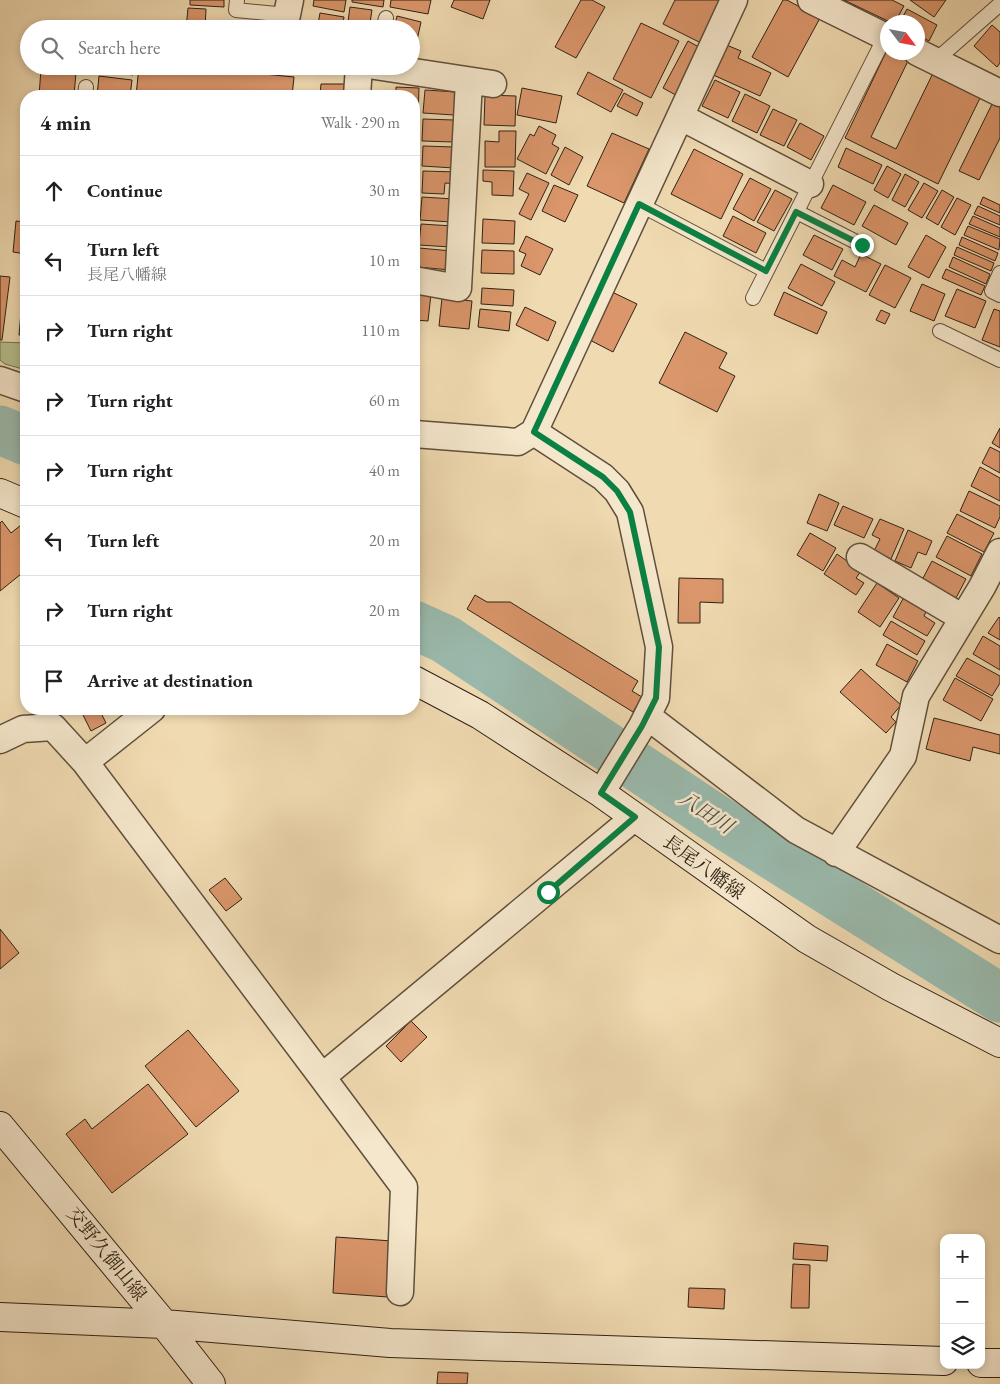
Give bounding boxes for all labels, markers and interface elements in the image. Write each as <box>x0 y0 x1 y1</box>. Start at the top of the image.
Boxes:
north arrow <box>880 15 925 60</box>
search box <box>20 20 420 75</box>
icon: search <box>38 34 66 62</box>
text: Search here <box>78 35 160 60</box>
text: 4 min <box>40 109 91 136</box>
text: Walk · 290 m <box>321 112 400 133</box>
icon: ahead <box>40 177 68 205</box>
text: Continue <box>87 178 162 203</box>
text: 30 m <box>369 180 400 201</box>
route end <box>851 234 874 257</box>
text: Turn left <box>87 237 159 262</box>
icon: left <box>40 247 68 275</box>
text: 10 m <box>369 250 400 271</box>
text: 長尾八幡線 <box>87 264 167 285</box>
icon: right <box>40 317 68 345</box>
text: Turn right <box>87 318 173 343</box>
text: 110 m <box>361 320 400 341</box>
icon: right <box>40 387 68 415</box>
text: Turn right <box>87 388 173 413</box>
text: 60 m <box>369 390 400 411</box>
icon: right <box>40 457 68 485</box>
text: Turn right <box>87 458 173 483</box>
text: 40 m <box>369 460 400 481</box>
icon: left <box>40 527 68 555</box>
text: Turn left <box>87 528 159 553</box>
text: 20 m <box>369 530 400 551</box>
icon: right <box>40 597 68 625</box>
text: Turn right <box>87 598 173 623</box>
text: 20 m <box>369 600 400 621</box>
icon: arrive <box>40 667 68 695</box>
text: Arrive at destination <box>87 668 253 693</box>
water label: 八田川 <box>674 785 740 840</box>
street label: 長尾八幡線 <box>658 829 750 905</box>
route start <box>537 881 560 904</box>
street label: 交野久御山線 <box>61 1202 153 1306</box>
map controls <box>940 1234 985 1369</box>
button: + <box>940 1234 985 1279</box>
button: − <box>940 1279 985 1324</box>
button: layers <box>940 1324 985 1369</box>

